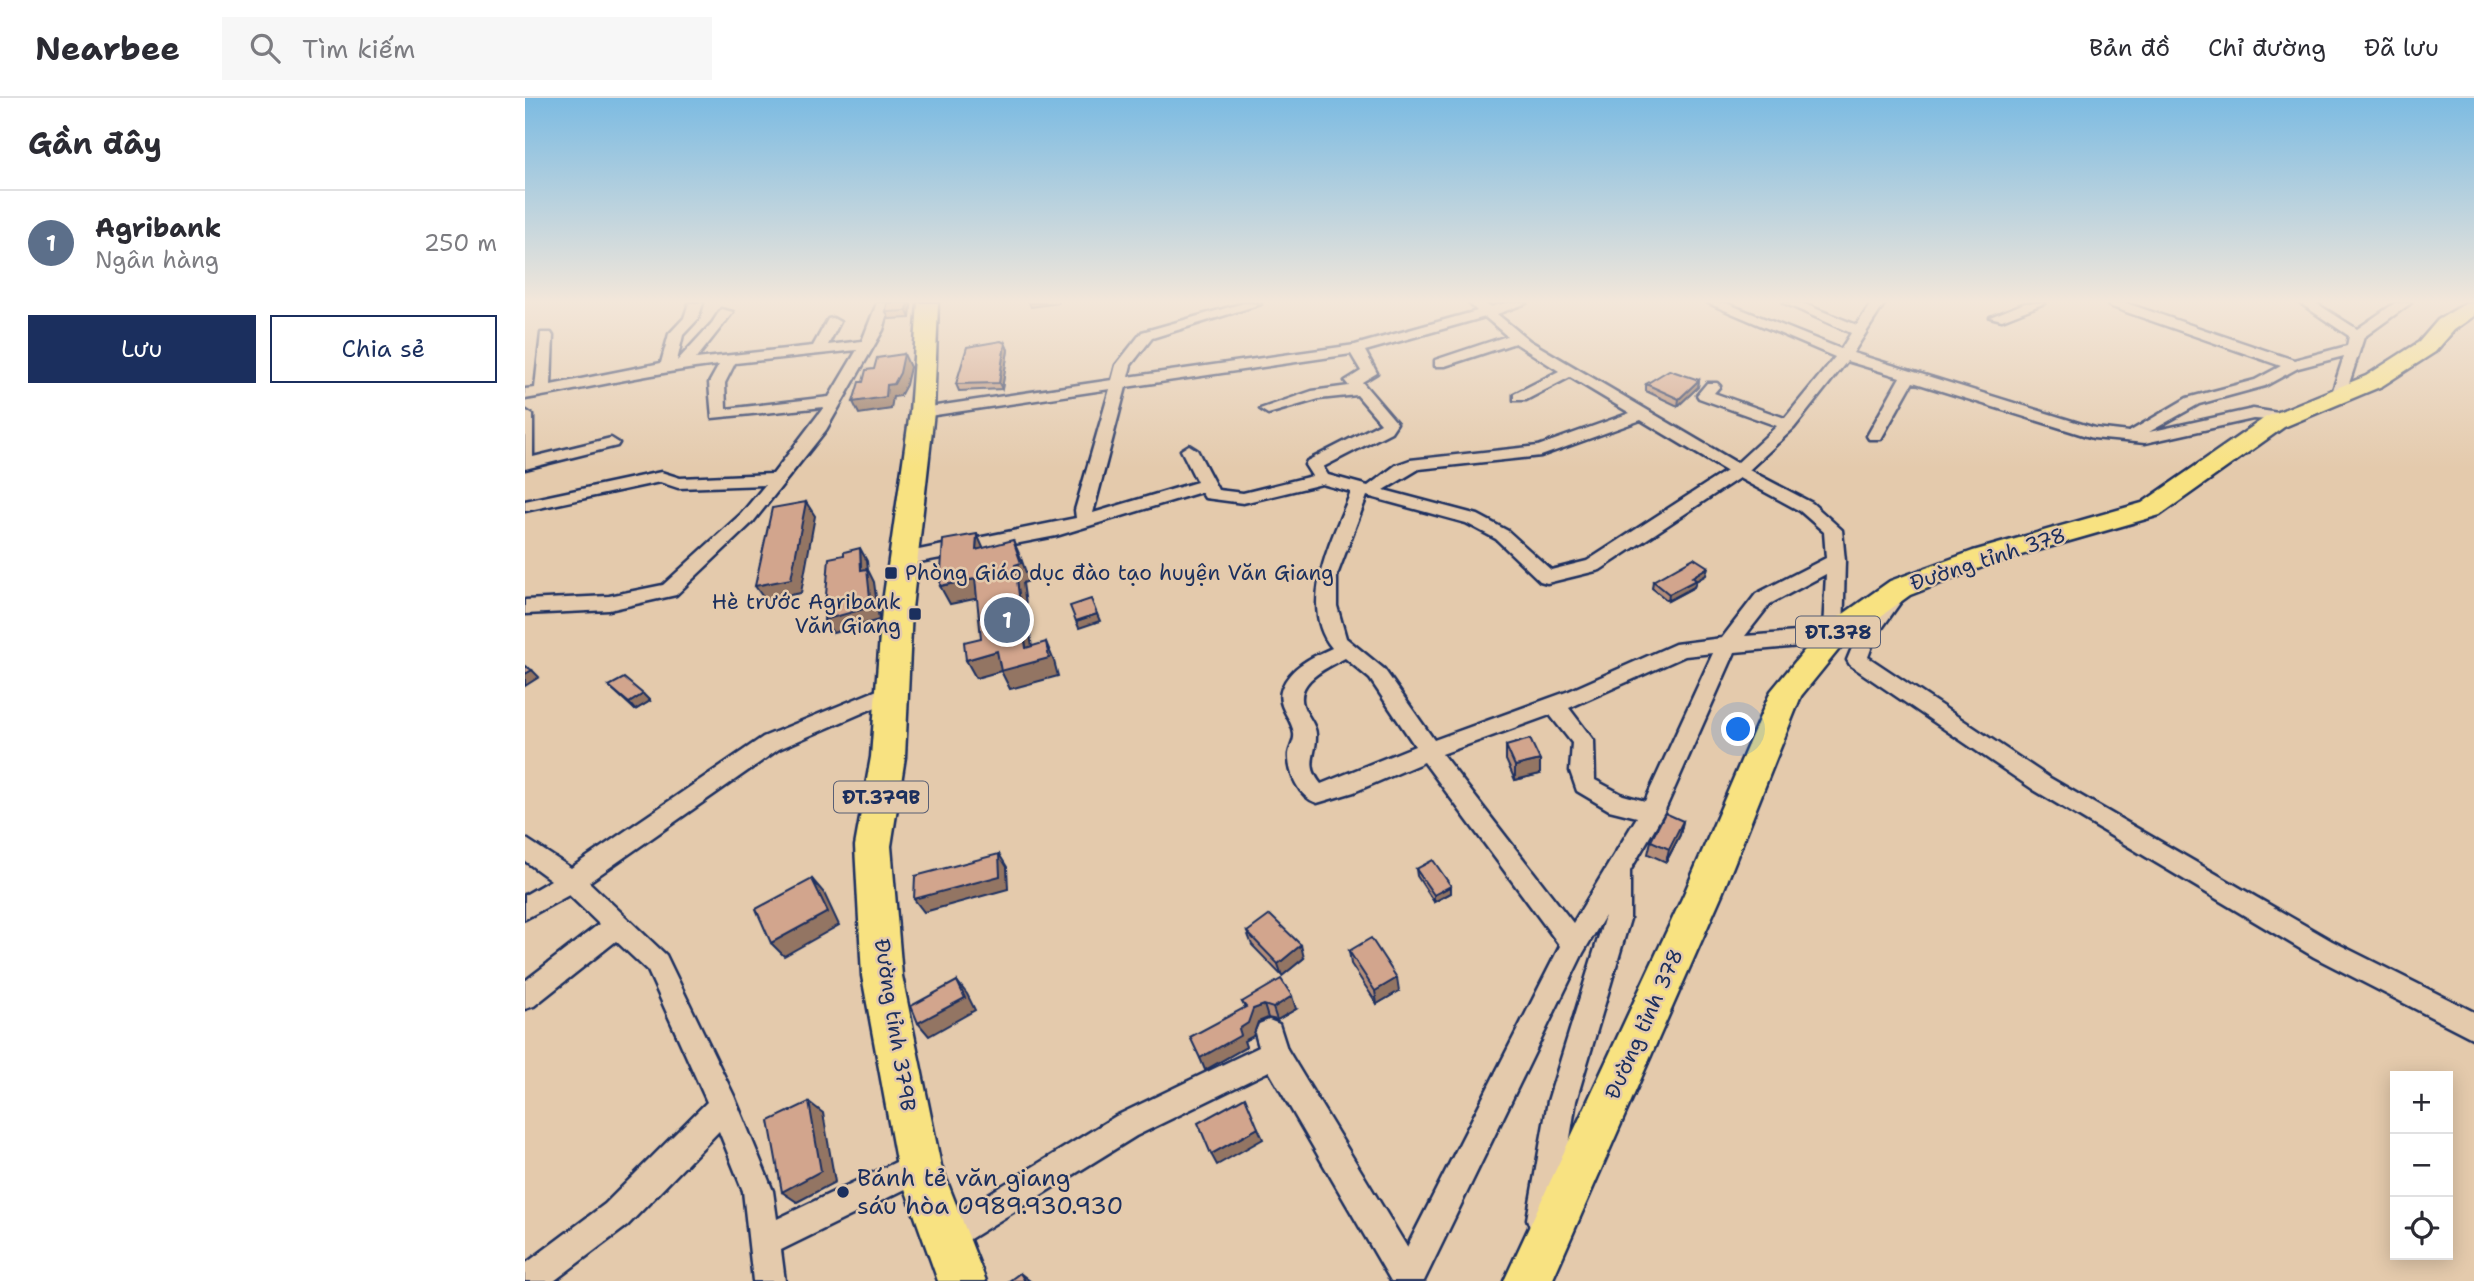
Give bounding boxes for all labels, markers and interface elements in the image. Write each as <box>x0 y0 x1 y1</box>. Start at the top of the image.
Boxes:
search box <box>222 17 712 80</box>
text: Nearbee <box>35 26 180 71</box>
icon: search <box>246 29 284 67</box>
text: Tìm kiếm <box>302 31 415 66</box>
text: Bản đồ <box>2089 32 2170 64</box>
text: Chỉ đường <box>2208 32 2326 64</box>
text: Đã lưu <box>2364 32 2439 64</box>
text: Gần đây <box>28 123 162 164</box>
text: Agribank <box>95 210 221 245</box>
text: 1 <box>46 228 56 258</box>
text: 250 m <box>424 228 497 258</box>
text: Ngân hàng <box>95 245 219 275</box>
button: Lưu <box>28 315 256 383</box>
button: Chia sẻ <box>270 315 497 383</box>
street label: Đường tỉnh 378 <box>1907 521 2069 597</box>
place label: Phòng Giáo dục đào tạo huyện Văn Giang <box>905 559 1334 587</box>
marker: Phòng Giáo dục đào tạo huyện Văn Giang <box>883 565 899 581</box>
place label: Hè trước Agribank Văn Giang <box>712 588 901 640</box>
pin: 1 <box>984 594 1030 646</box>
marker: Hè trước Agribank Văn Giang <box>907 606 923 622</box>
road number: ĐT.378 <box>1796 617 1880 648</box>
your location <box>1721 712 1755 746</box>
road number: ĐT.379B <box>834 782 928 812</box>
street label: Đường tỉnh 379B <box>868 937 922 1113</box>
street label: Đường tỉnh 378 <box>1598 944 1690 1104</box>
map controls <box>2390 1071 2453 1260</box>
button: + <box>2390 1071 2453 1134</box>
button: − <box>2390 1134 2453 1197</box>
place label: Bánh tẻ văn giang sáu hòa 0989.930.930 <box>857 1162 1123 1222</box>
marker: Bánh tẻ văn giang sáu hòa 0989.930.930 <box>835 1184 851 1200</box>
button: locate <box>2390 1197 2453 1260</box>

